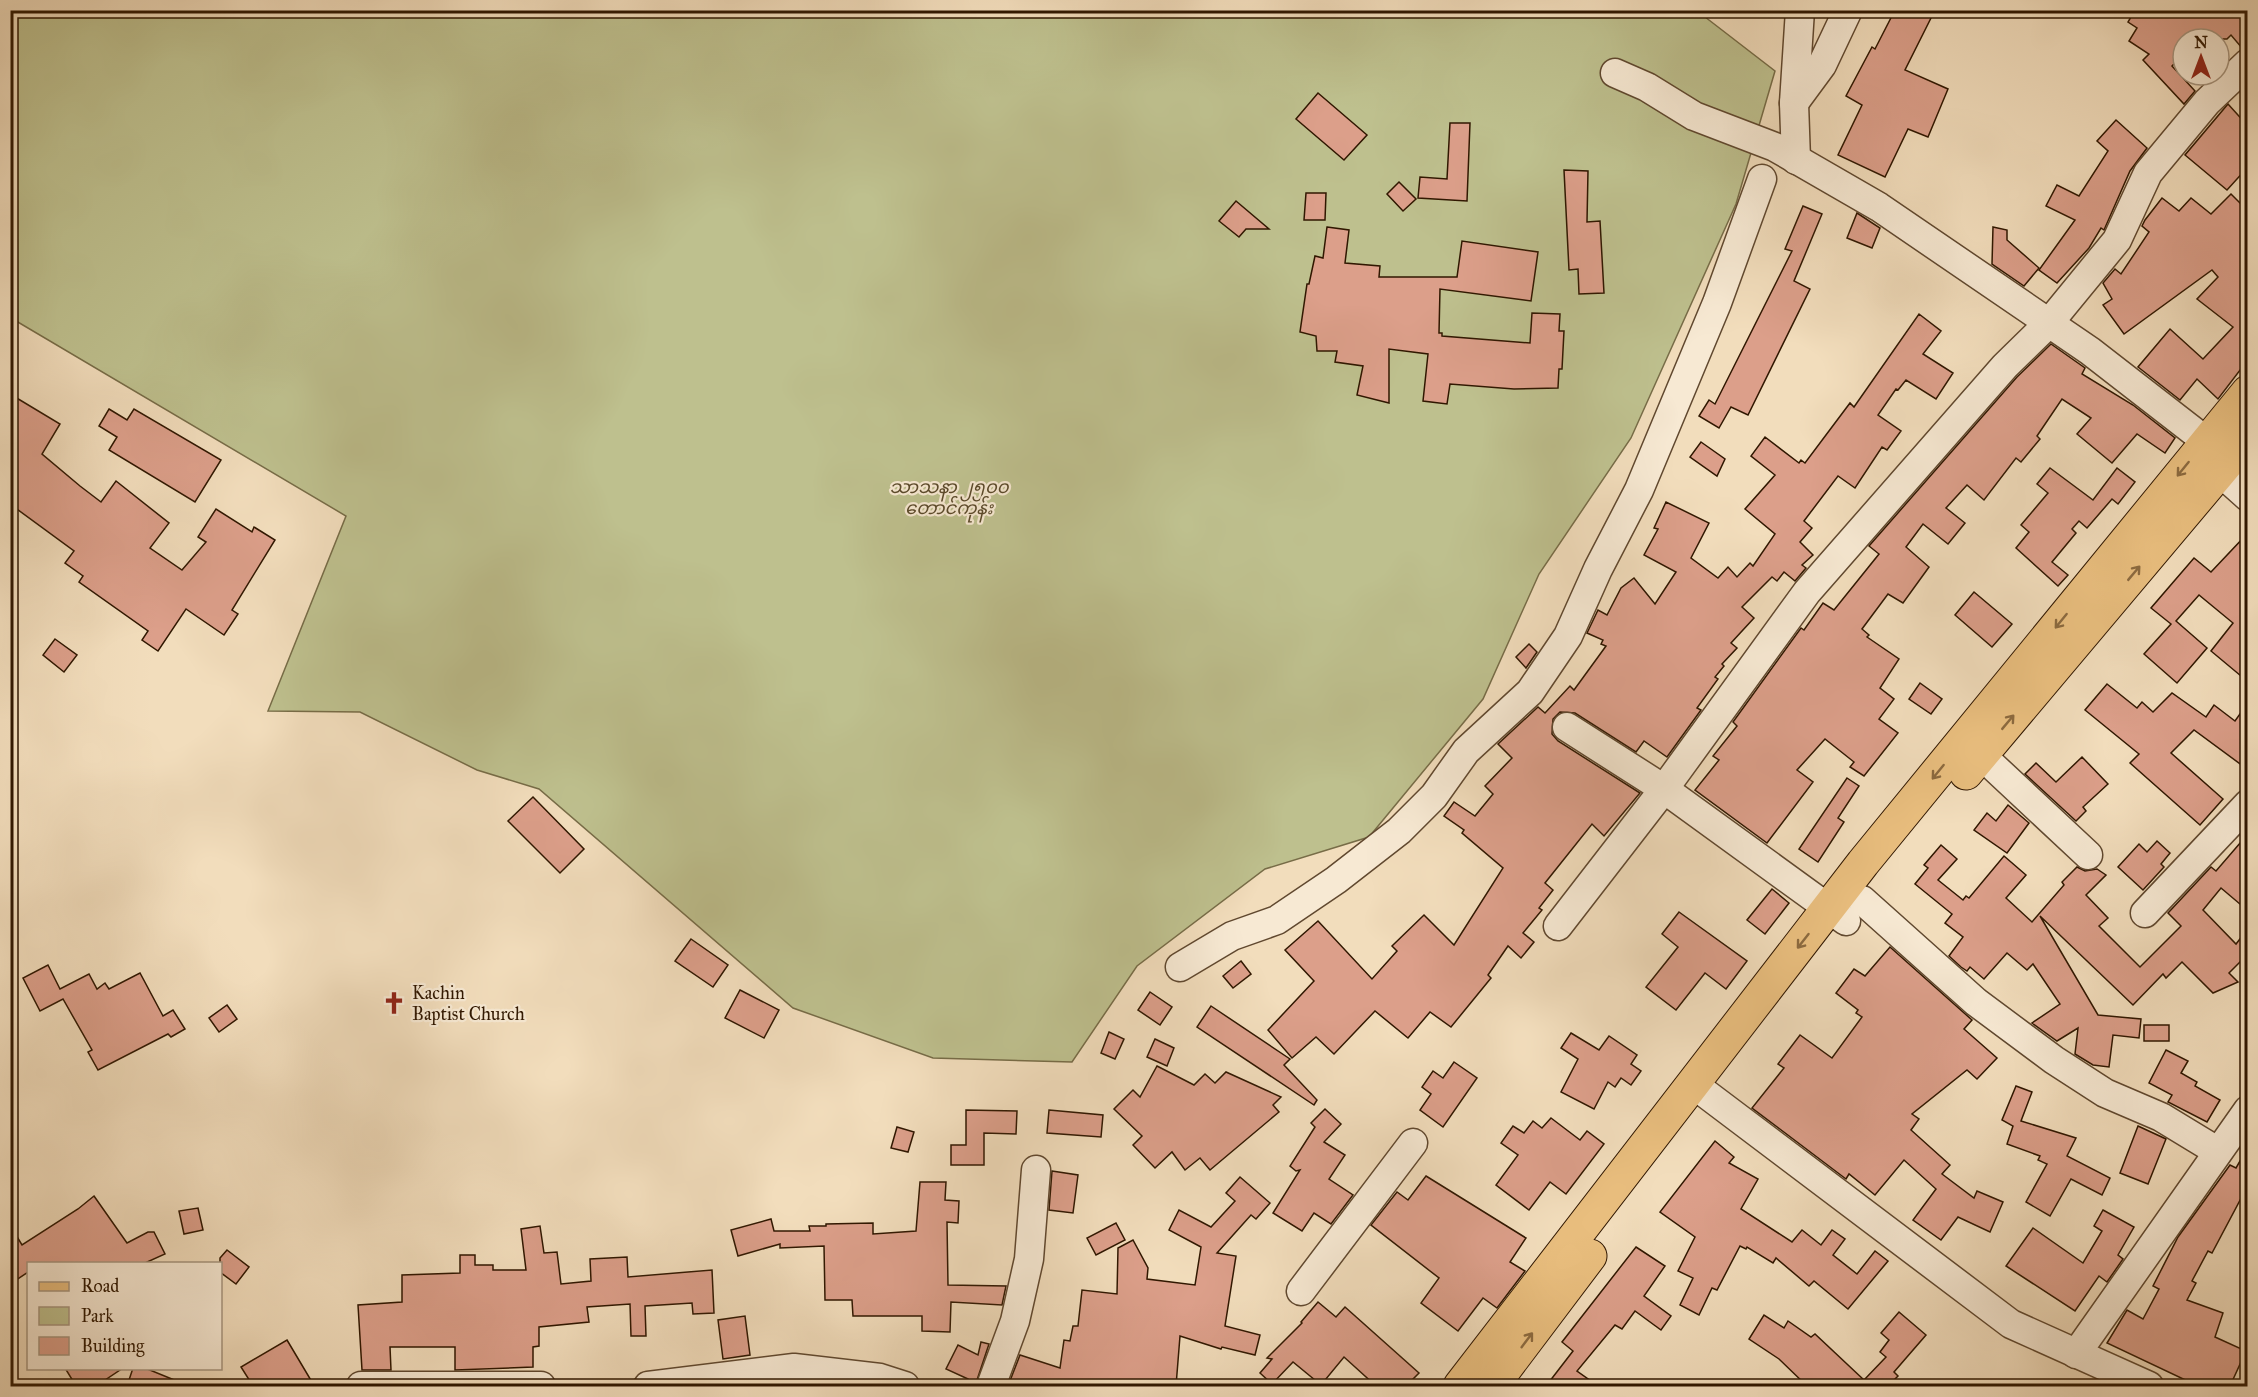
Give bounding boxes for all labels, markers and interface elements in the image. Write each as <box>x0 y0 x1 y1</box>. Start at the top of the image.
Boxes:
north arrow <box>2171 27 2231 87</box>
text: N <box>2194 33 2208 52</box>
one-way arrow <box>2177 461 2190 477</box>
park label: သာသနာ ၂၅၀၀ တောင်ကုန်း <box>890 476 1010 523</box>
one-way arrow <box>2128 565 2141 581</box>
one-way arrow <box>2054 613 2068 628</box>
one-way arrow <box>2002 714 2015 730</box>
one-way arrow <box>1931 764 1944 780</box>
one-way arrow <box>1797 933 1810 949</box>
place label: Kachin Baptist Church <box>412 982 525 1025</box>
church icon: Kachin Baptist Church <box>381 990 407 1016</box>
legend <box>27 1262 222 1370</box>
text: Road <box>81 1275 119 1297</box>
text: Park <box>81 1305 114 1327</box>
one-way arrow <box>1521 1332 1533 1348</box>
text: Building <box>81 1335 145 1358</box>

